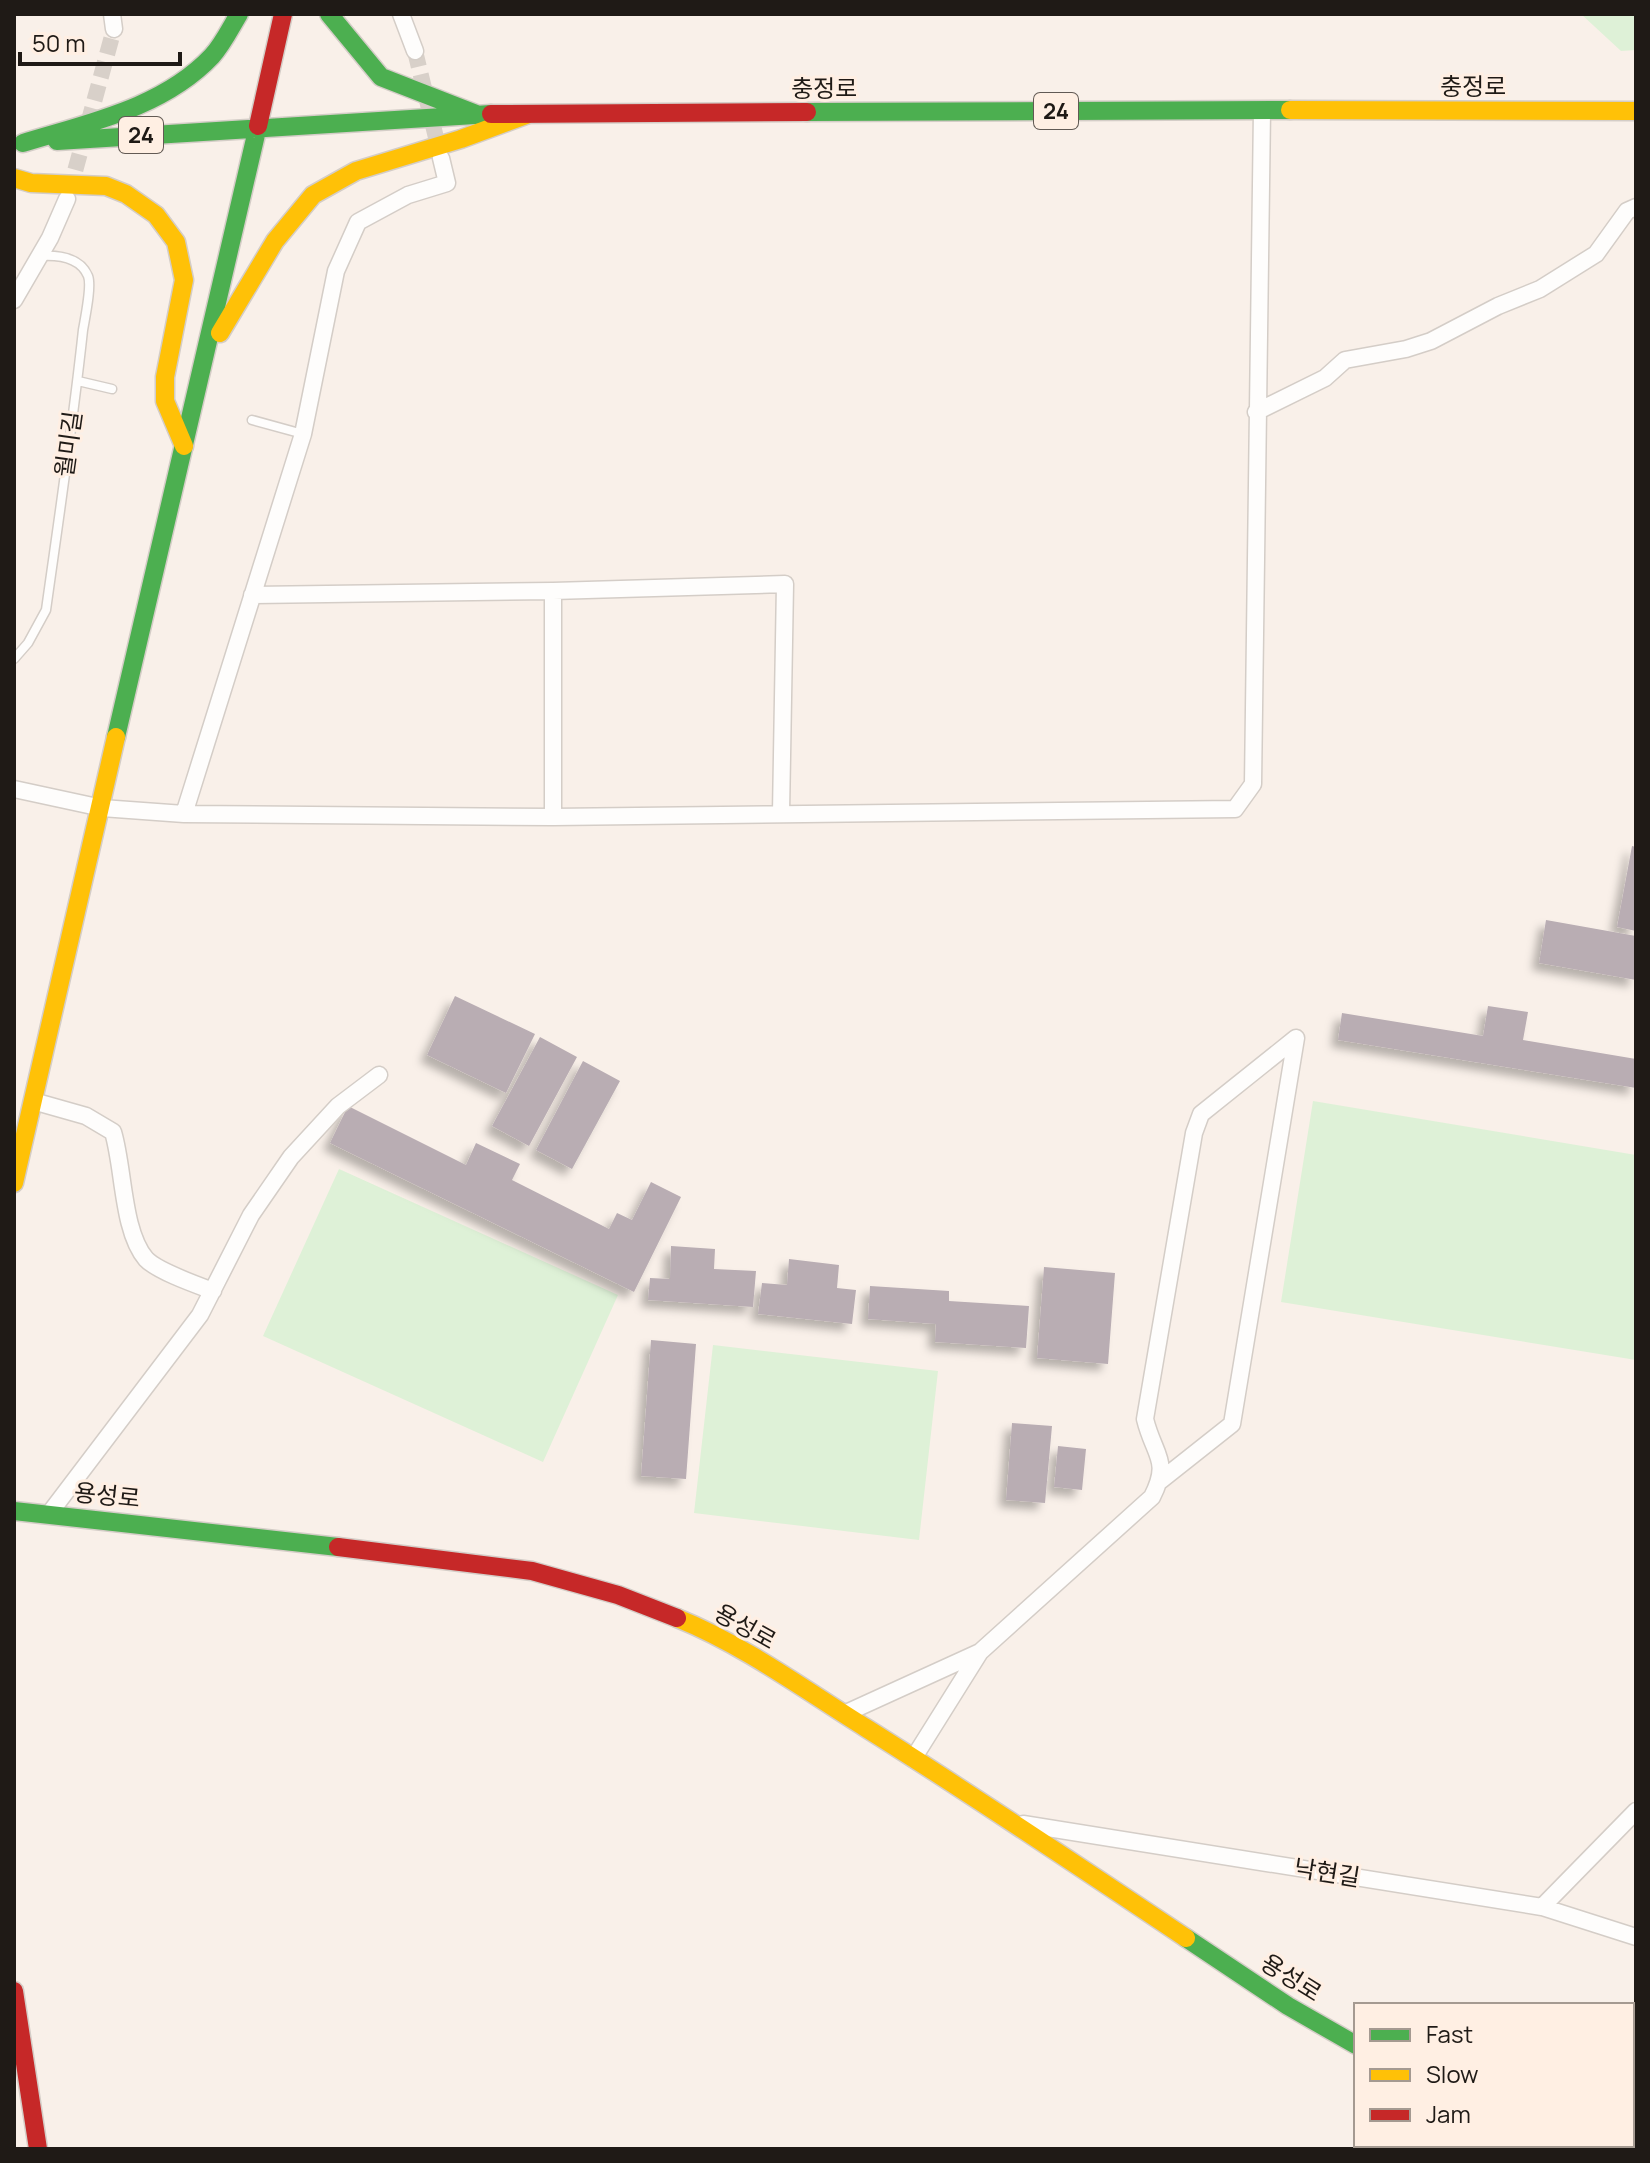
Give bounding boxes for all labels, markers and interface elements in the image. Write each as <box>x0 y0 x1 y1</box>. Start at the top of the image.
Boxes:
scale bar <box>20 16 180 66</box>
text: 50 m <box>32 26 86 59</box>
street label: 충정로 <box>1440 69 1506 102</box>
street label: 충정로 <box>791 71 857 104</box>
road number: 24 <box>1034 93 1078 129</box>
road number: 24 <box>119 117 163 153</box>
street label: 월미길 <box>47 409 88 479</box>
street label: 용성로 <box>72 1475 142 1514</box>
street label: 용성로 <box>709 1595 783 1656</box>
street label: 낙현길 <box>1292 1850 1363 1893</box>
street label: 용성로 <box>1255 1945 1329 2008</box>
legend <box>1354 2003 1634 2147</box>
text: Fast <box>1426 2017 1473 2050</box>
text: Slow <box>1426 2057 1479 2090</box>
text: Jam <box>1426 2097 1471 2130</box>

